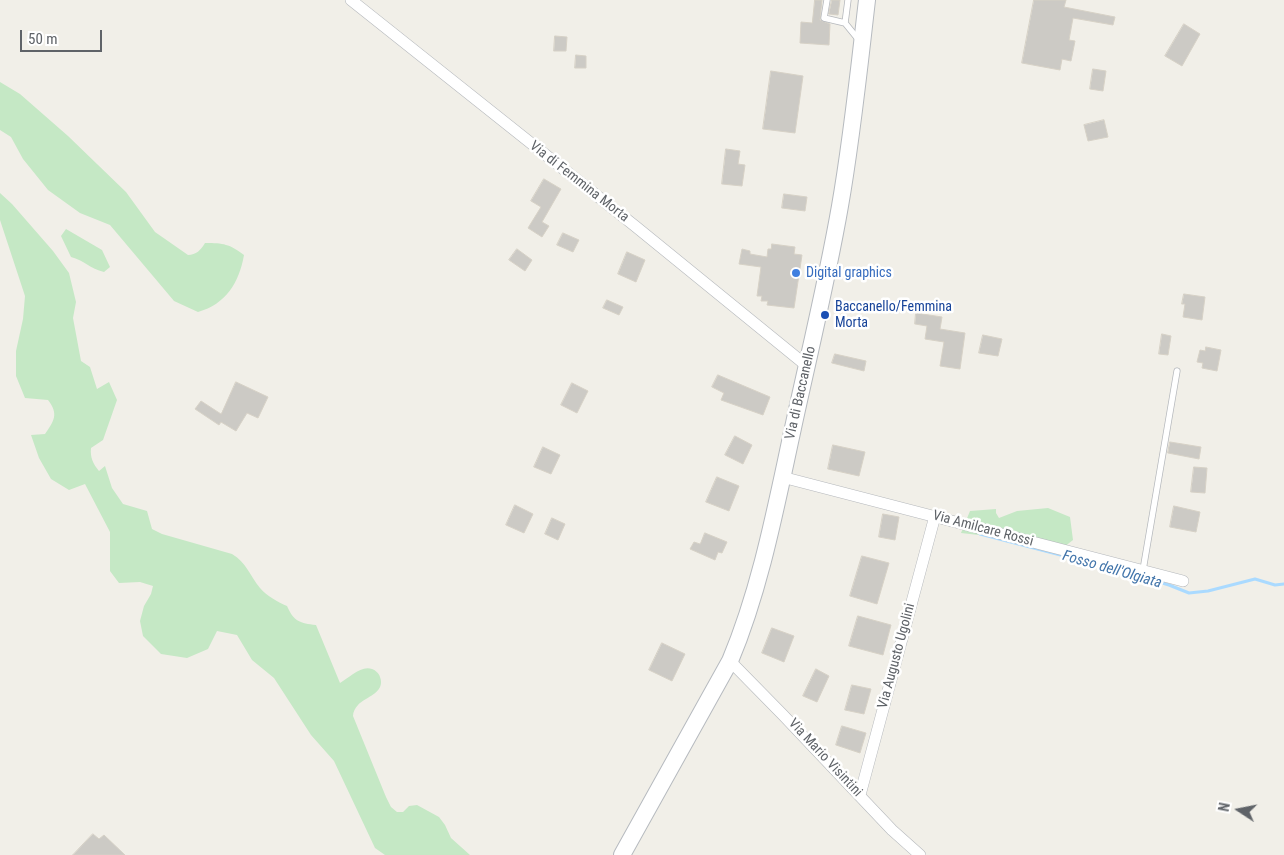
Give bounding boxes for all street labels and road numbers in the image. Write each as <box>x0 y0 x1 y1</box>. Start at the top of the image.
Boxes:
street label: Via di Femmina Morta <box>526 138 632 226</box>
street label: Via di Baccanello <box>782 345 820 441</box>
street label: Via Amilcare Rossi <box>931 507 1035 551</box>
street label: Via Augusto Ugolini <box>875 602 919 710</box>
street label: Via Mario Visintini <box>784 715 866 801</box>

